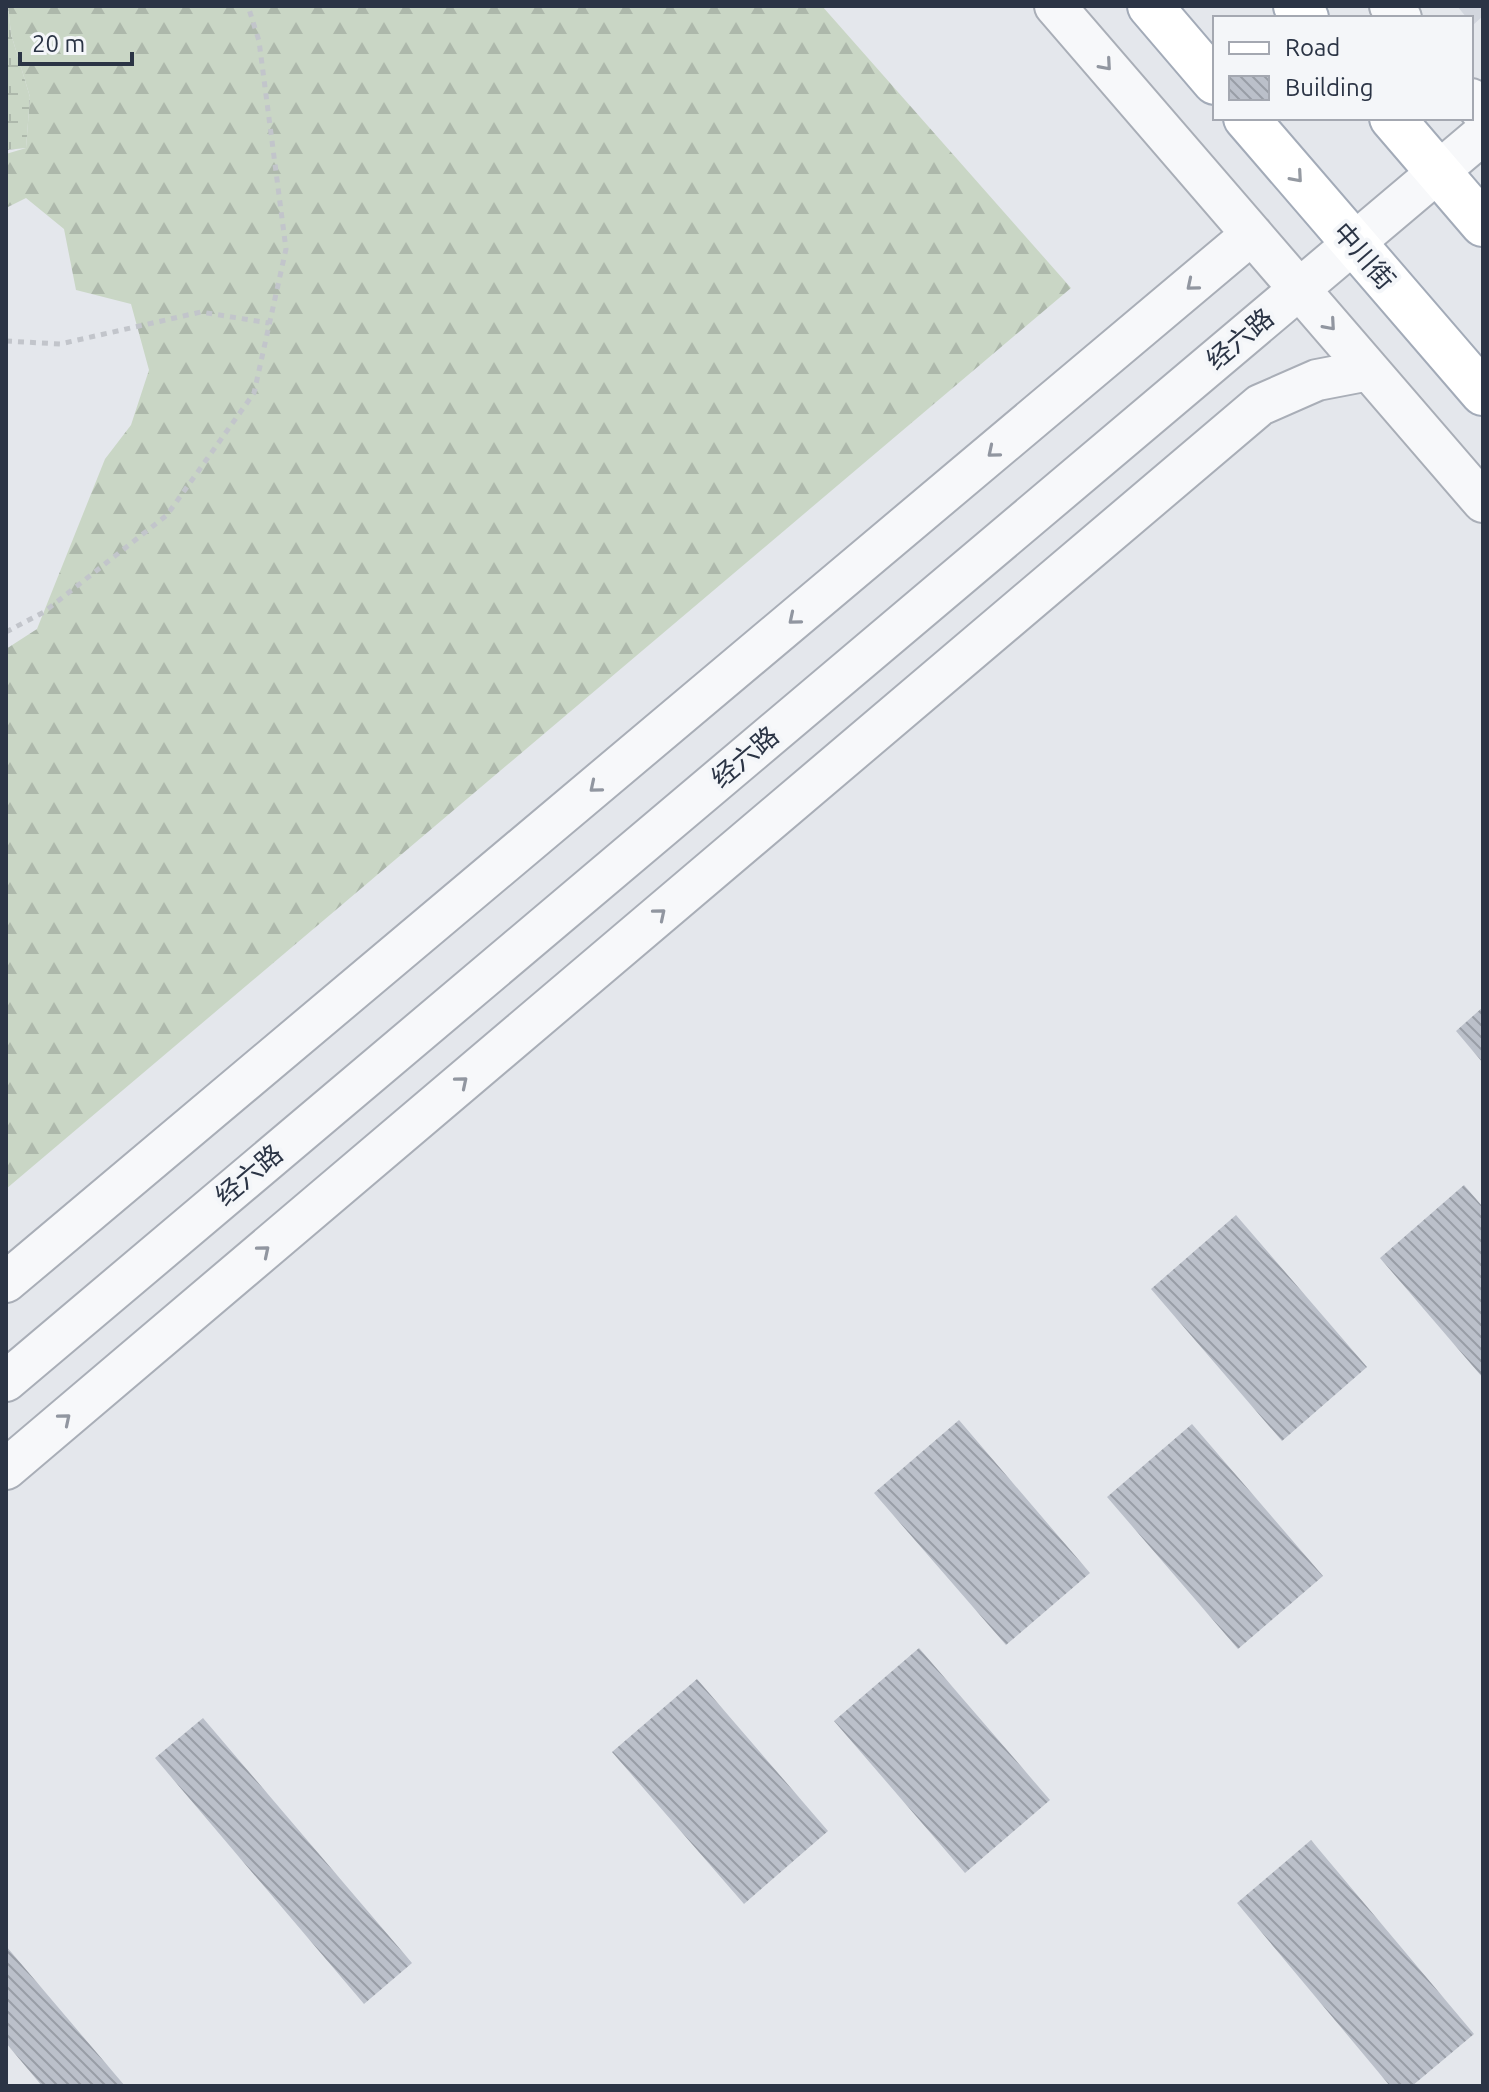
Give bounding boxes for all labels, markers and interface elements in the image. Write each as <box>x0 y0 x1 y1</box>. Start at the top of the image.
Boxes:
scale bar <box>20 16 132 66</box>
legend <box>1213 16 1473 120</box>
text: 20 m <box>32 30 85 57</box>
text: Road <box>1285 34 1340 61</box>
one-way arrow <box>1096 56 1110 70</box>
text: Building <box>1285 74 1373 101</box>
one-way arrow <box>1287 168 1302 183</box>
street label: 中川街 <box>1328 217 1401 295</box>
one-way arrow <box>1187 275 1202 290</box>
street label: 经六路 <box>1200 302 1279 375</box>
one-way arrow <box>1321 316 1335 331</box>
one-way arrow <box>988 442 1003 457</box>
one-way arrow <box>789 609 804 624</box>
street label: 经六路 <box>705 720 784 793</box>
one-way arrow <box>590 777 605 792</box>
one-way arrow <box>651 909 665 924</box>
one-way arrow <box>453 1077 467 1092</box>
street label: 经六路 <box>209 1138 288 1211</box>
one-way arrow <box>254 1246 269 1261</box>
one-way arrow <box>56 1414 71 1429</box>

